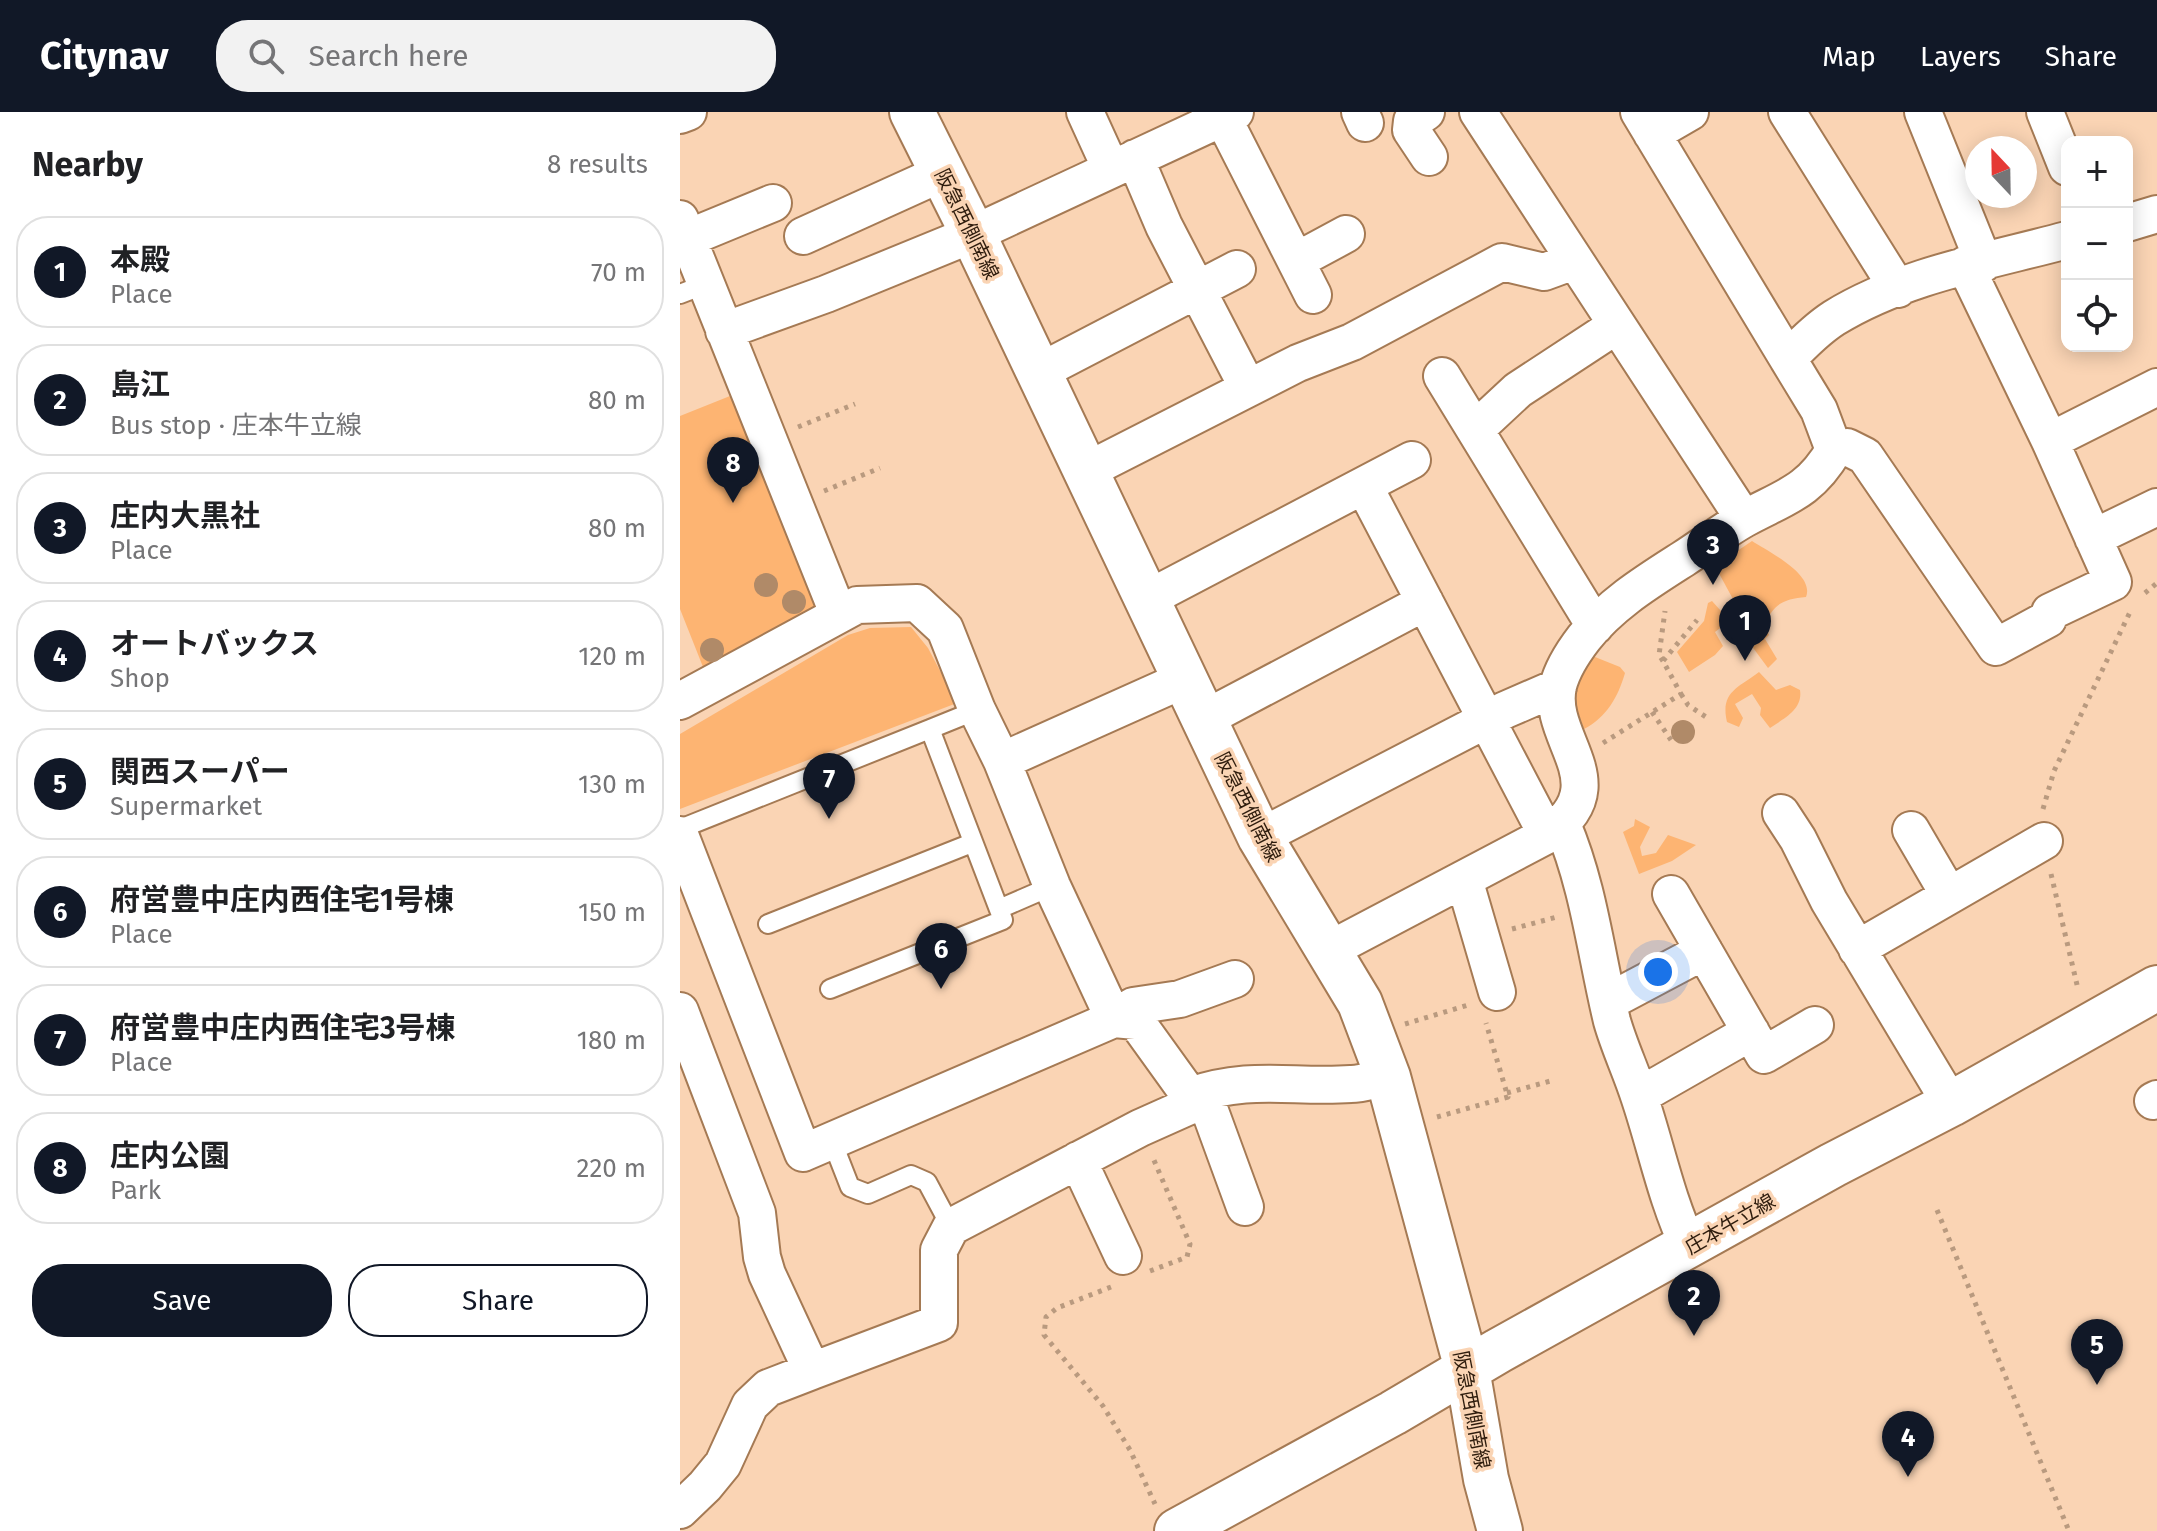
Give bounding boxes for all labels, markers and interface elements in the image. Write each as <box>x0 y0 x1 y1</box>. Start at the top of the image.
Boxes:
search box <box>216 20 776 92</box>
text: Citynav <box>40 33 168 79</box>
icon: search <box>244 34 288 78</box>
text: Search here <box>308 38 469 74</box>
text: Map <box>1822 40 1876 73</box>
text: Layers <box>1920 40 2001 73</box>
text: Share <box>2045 40 2117 73</box>
north arrow <box>1965 136 2037 208</box>
map controls <box>2061 136 2133 352</box>
button: + <box>2061 136 2133 208</box>
text: Nearby <box>32 144 143 185</box>
text: 8 results <box>547 149 648 180</box>
street label: 阪急西側南線 <box>930 165 1004 283</box>
button: − <box>2061 208 2133 280</box>
text: 本殿 <box>110 242 170 278</box>
text: 1 <box>54 257 66 288</box>
text: 70 m <box>591 257 646 288</box>
text: Place <box>110 279 173 310</box>
button: locate <box>2061 280 2133 352</box>
text: 島江 <box>110 367 170 403</box>
text: 2 <box>53 385 67 416</box>
text: 80 m <box>588 385 646 416</box>
text: Bus stop · 庄本牛立線 <box>110 410 362 441</box>
pin: 8 <box>707 437 759 503</box>
text: 庄内大黒社 <box>110 498 260 534</box>
text: 3 <box>53 513 67 544</box>
text: 80 m <box>588 513 646 544</box>
pin: 3 <box>1687 519 1739 585</box>
text: Place <box>110 535 173 566</box>
pin: 1 <box>1719 595 1771 661</box>
text: オートバックス <box>110 626 319 662</box>
text: 4 <box>53 641 67 672</box>
text: 120 m <box>578 641 646 672</box>
text: Shop <box>110 663 170 694</box>
street label: 阪急西側南線 <box>1210 748 1286 866</box>
pin: 7 <box>803 753 855 819</box>
text: 関西スーパー <box>110 754 290 790</box>
text: 5 <box>53 769 67 800</box>
text: 130 m <box>578 769 646 800</box>
text: Supermarket <box>110 791 262 822</box>
text: 府営豊中庄内西住宅1号棟 <box>110 882 454 918</box>
text: 6 <box>53 897 67 928</box>
text: 150 m <box>578 897 646 928</box>
text: Place <box>110 919 173 950</box>
pin: 6 <box>915 923 967 989</box>
your location <box>1638 952 1678 992</box>
text: 府営豊中庄内西住宅3号棟 <box>110 1010 456 1046</box>
text: 7 <box>54 1025 66 1056</box>
text: 180 m <box>577 1025 646 1056</box>
text: Place <box>110 1047 173 1078</box>
text: 庄内公園 <box>110 1138 230 1174</box>
text: 8 <box>52 1153 68 1184</box>
text: 220 m <box>577 1153 646 1184</box>
text: Park <box>110 1175 161 1206</box>
street label: 庄本牛立線 <box>1681 1189 1779 1259</box>
button: Save <box>32 1264 332 1337</box>
button: Share <box>348 1264 648 1337</box>
pin: 2 <box>1668 1270 1720 1336</box>
pin: 5 <box>2071 1319 2123 1385</box>
street label: 阪急西側南線 <box>1449 1349 1495 1471</box>
pin: 4 <box>1882 1411 1934 1477</box>

